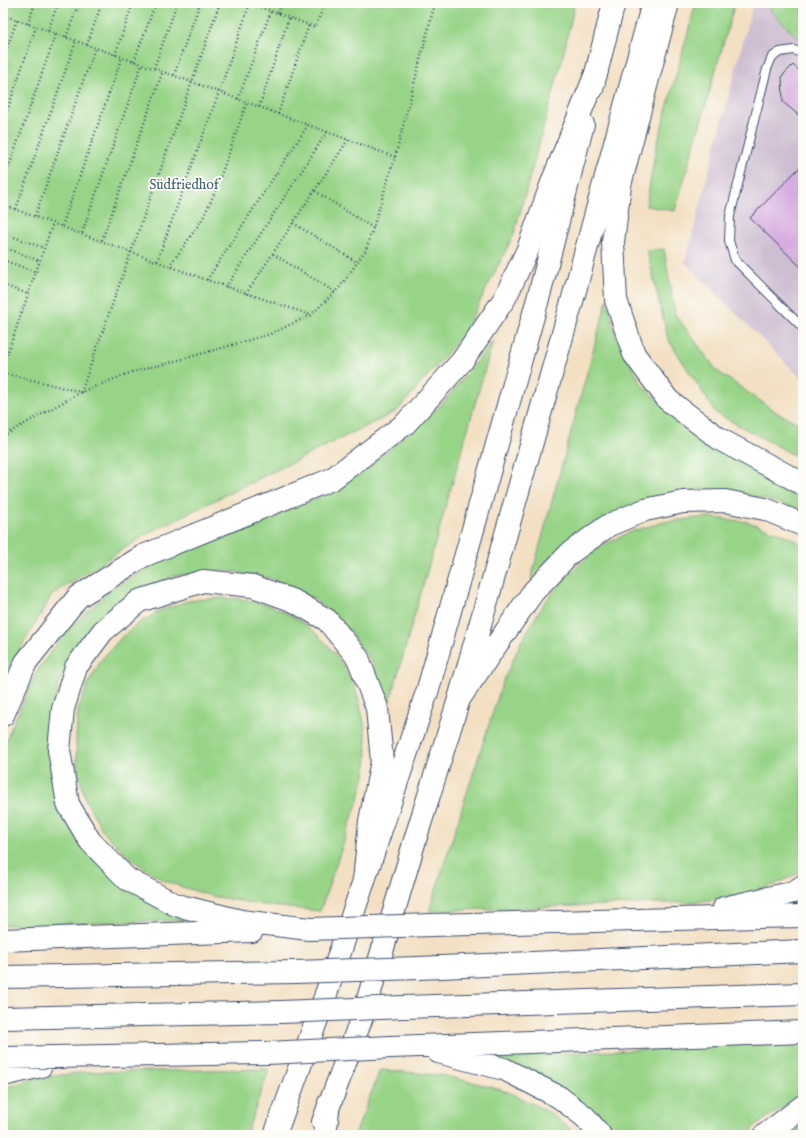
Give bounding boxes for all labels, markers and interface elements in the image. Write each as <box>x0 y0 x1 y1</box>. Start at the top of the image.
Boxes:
park label: Südfriedhof <box>149 176 222 194</box>

